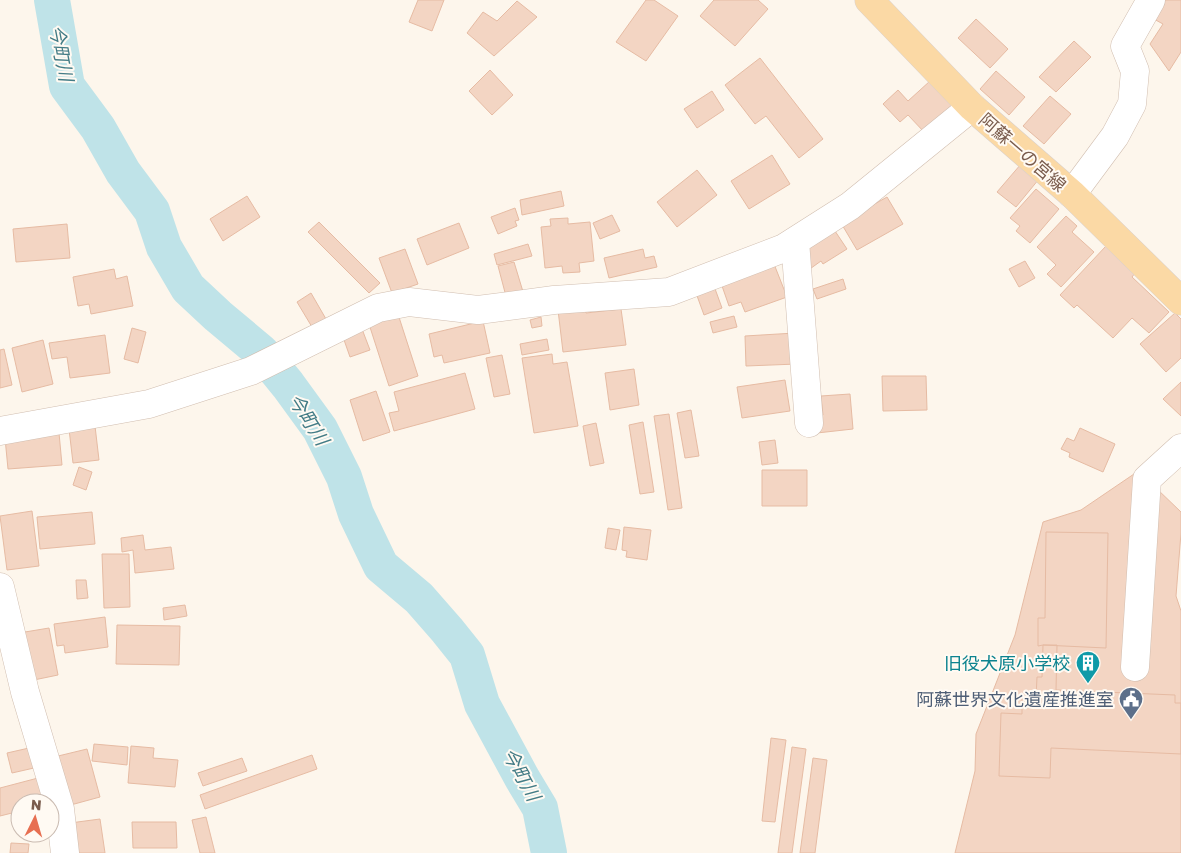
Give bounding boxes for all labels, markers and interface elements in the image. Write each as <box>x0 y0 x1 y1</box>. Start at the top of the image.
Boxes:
water label: 今町川 <box>45 23 79 85</box>
street label: 阿蘇一の宮線 <box>975 108 1071 196</box>
water label: 今町川 <box>284 389 335 451</box>
building icon: 旧役犬原小学校 <box>1075 650 1101 684</box>
place label: 旧役犬原小学校 <box>944 652 1070 674</box>
public building icon: 阿蘇世界文化遺産推進室 <box>1118 686 1144 720</box>
place label: 阿蘇世界文化遺産推進室 <box>916 688 1114 710</box>
water label: 今町川 <box>498 743 547 806</box>
north arrow <box>10 793 60 843</box>
text: N <box>30 796 42 813</box>

